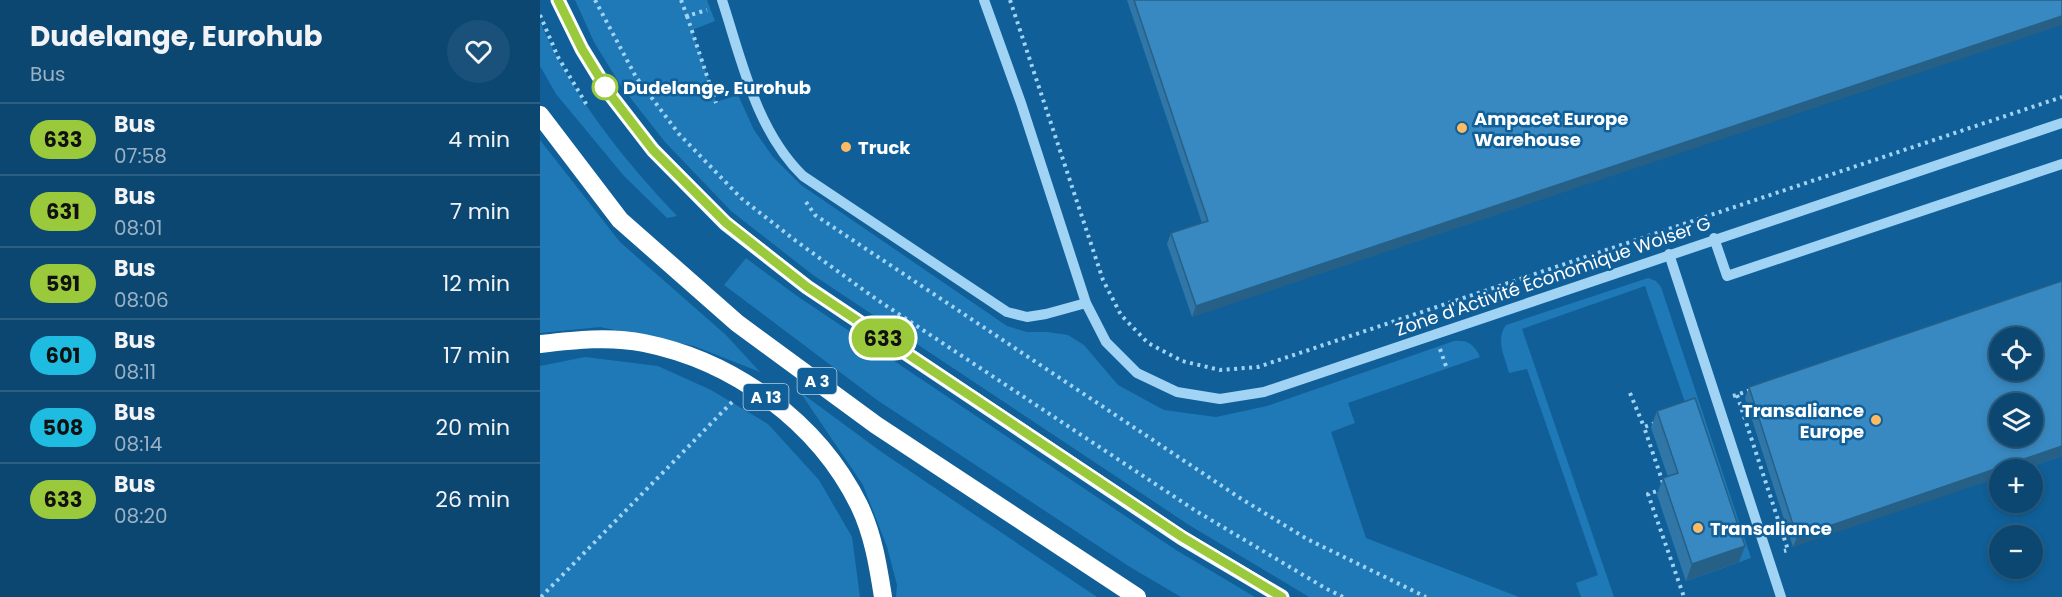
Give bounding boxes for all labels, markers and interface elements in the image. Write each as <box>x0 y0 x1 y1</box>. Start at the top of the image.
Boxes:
text: Dudelange, Eurohub <box>30 17 322 56</box>
button: heart <box>447 20 510 83</box>
text: Bus <box>30 60 66 88</box>
marker: Dudelange, Eurohub <box>592 74 618 100</box>
place label: Dudelange, Eurohub <box>623 75 811 100</box>
place label: Ampacet Europe Warehouse <box>1474 106 1628 152</box>
text: Bus <box>114 109 156 140</box>
marker: Ampacet Europe Warehouse <box>1455 121 1469 135</box>
text: 4 min <box>448 124 510 155</box>
text: 633 <box>44 125 82 154</box>
place label: Truck <box>858 135 911 160</box>
marker: Truck <box>839 140 853 154</box>
text: 07:58 <box>114 142 167 170</box>
text: Bus <box>114 181 156 212</box>
text: 7 min <box>450 196 510 227</box>
text: 631 <box>46 197 80 226</box>
street label: Zone d'Activité Économique Wolser G <box>1392 210 1714 342</box>
text: 08:01 <box>114 214 162 242</box>
text: Bus <box>114 253 156 284</box>
text: 12 min <box>442 268 510 299</box>
text: 591 <box>46 269 80 298</box>
text: 08:06 <box>114 286 169 314</box>
line badge: 633 <box>848 318 918 358</box>
text: 633 <box>864 324 902 353</box>
text: Bus <box>114 325 156 356</box>
map controls <box>1989 327 2043 579</box>
button: locate <box>1989 327 2043 381</box>
text: 17 min <box>443 340 510 371</box>
text: 601 <box>46 341 80 370</box>
text: 08:11 <box>114 358 156 386</box>
road number: A 3 <box>798 368 836 394</box>
road number: A 13 <box>744 384 788 410</box>
button: layers <box>1989 393 2043 447</box>
text: Bus <box>114 397 156 428</box>
place label: Transaliance Europe <box>1742 398 1864 444</box>
text: 20 min <box>436 412 510 443</box>
text: 508 <box>43 413 83 442</box>
marker: Transaliance Europe <box>1869 413 1883 427</box>
text: 08:14 <box>114 430 162 458</box>
button: + <box>1989 459 2043 513</box>
text: Bus <box>114 469 156 500</box>
text: 26 min <box>435 484 510 515</box>
text: 633 <box>44 485 82 514</box>
text: 08:20 <box>114 502 168 530</box>
place label: Transaliance <box>1710 516 1832 541</box>
marker: Transaliance <box>1691 521 1705 535</box>
button: − <box>1989 525 2043 579</box>

